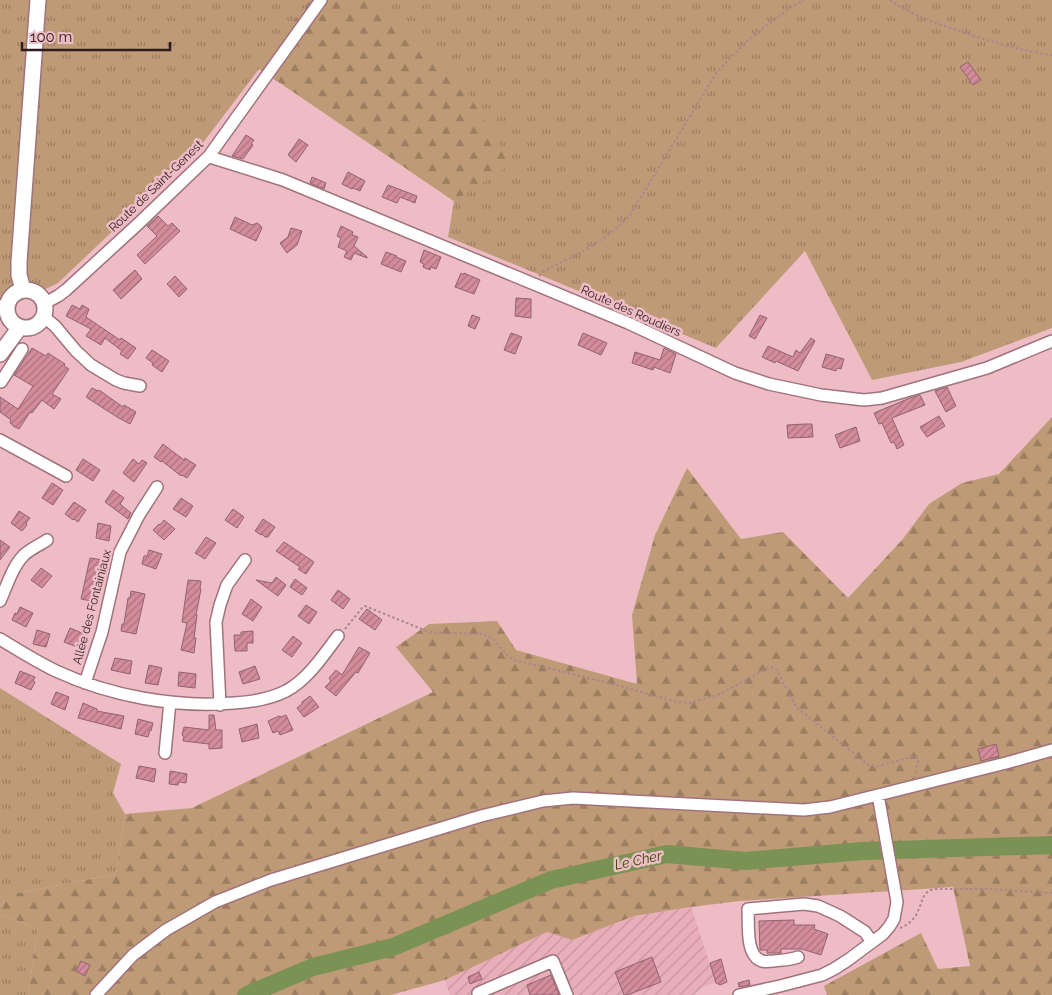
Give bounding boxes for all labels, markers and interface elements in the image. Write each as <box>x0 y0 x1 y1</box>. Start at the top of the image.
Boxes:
scale bar <box>22 20 170 52</box>
text: 100 m <box>30 28 72 46</box>
street label: Route de Saint-Genest <box>106 137 206 235</box>
street label: Route des Roudiers <box>579 283 684 340</box>
street label: Allée des Fontainiaux <box>70 548 114 666</box>
water label: Le Cher <box>613 847 664 873</box>

